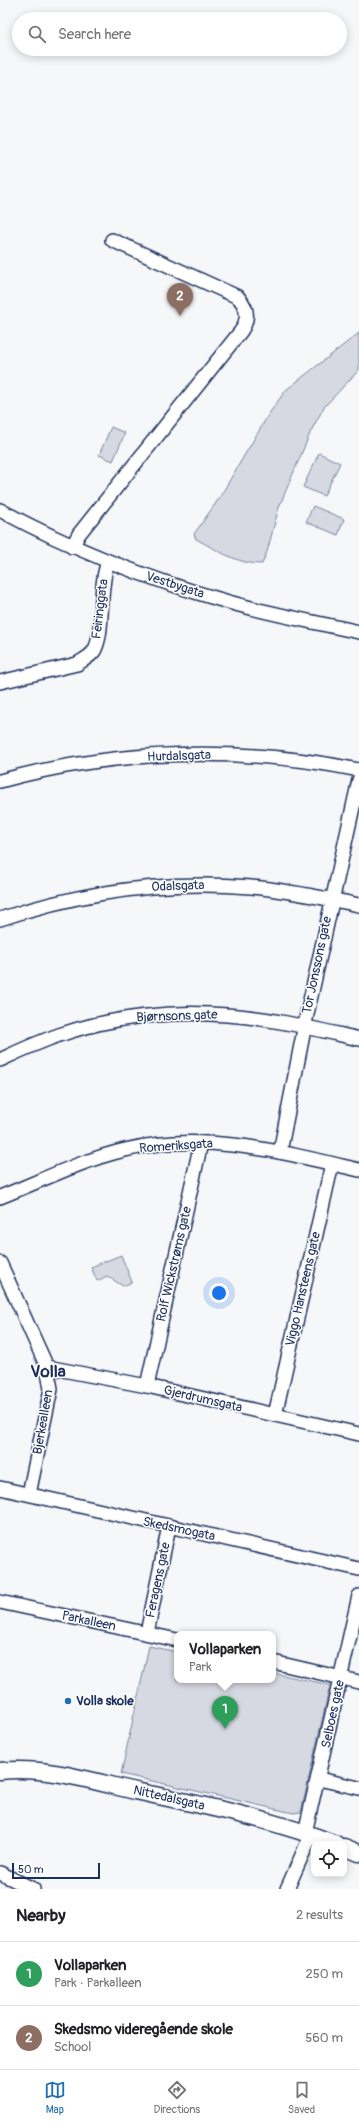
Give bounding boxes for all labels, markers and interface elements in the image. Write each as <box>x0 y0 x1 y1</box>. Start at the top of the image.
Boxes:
search box <box>12 12 347 56</box>
icon: search <box>26 23 48 45</box>
text: Search here <box>58 25 131 44</box>
pin: 2 <box>167 283 193 316</box>
street label: Vestbygata <box>144 568 206 602</box>
street label: Feiringgata <box>88 578 112 640</box>
street label: Hurdalsgata <box>147 747 211 765</box>
street label: Odalsgata <box>151 877 205 895</box>
street label: Tor Jonssons gate <box>299 914 335 1015</box>
street label: Bjørnsons gate <box>136 1007 218 1025</box>
street label: Romeriksgata <box>139 1135 213 1157</box>
street label: Rolf Wickstrøms gate <box>153 1204 195 1323</box>
street label: Viggo Hansteens gate <box>282 1230 324 1348</box>
your location <box>209 1283 229 1303</box>
district label: Volla <box>30 1361 66 1382</box>
street label: Gjerdrumsgata <box>162 1382 244 1416</box>
street label: Bjerkealleen <box>29 1388 57 1456</box>
street label: Skedsmogata <box>141 1514 217 1544</box>
street label: Feragens gate <box>142 1540 174 1619</box>
street label: Parkalleen <box>60 1607 118 1635</box>
popup <box>174 1631 276 1683</box>
text: Vollaparken <box>189 1640 261 1659</box>
text: Park <box>189 1659 212 1675</box>
street label: Selboes gate <box>318 1678 348 1750</box>
place label: Volla skole <box>76 1693 134 1709</box>
marker: Volla skole <box>63 1696 73 1706</box>
pin: 1 <box>212 1696 238 1729</box>
street label: Nittedalsgata <box>132 1782 206 1814</box>
map controls <box>311 1841 347 1877</box>
button: locate <box>311 1841 347 1877</box>
scale bar <box>12 1861 100 1880</box>
text: 50 m <box>18 1863 44 1876</box>
text: Nearby <box>16 1905 65 1926</box>
text: 2 results <box>296 1907 343 1923</box>
text: Vollaparken <box>54 1956 126 1975</box>
text: 1 <box>26 1966 32 1982</box>
text: 250 m <box>305 1966 343 1982</box>
text: Park · Parkalleen <box>54 1975 142 1991</box>
text: Skedsmo videregående skole <box>54 2020 233 2039</box>
text: 2 <box>25 2030 33 2046</box>
text: 560 m <box>305 2030 343 2046</box>
text: School <box>54 2039 91 2055</box>
tab: Map <box>44 2079 66 2116</box>
tab: Directions <box>154 2079 200 2116</box>
tab: Saved <box>288 2079 315 2116</box>

